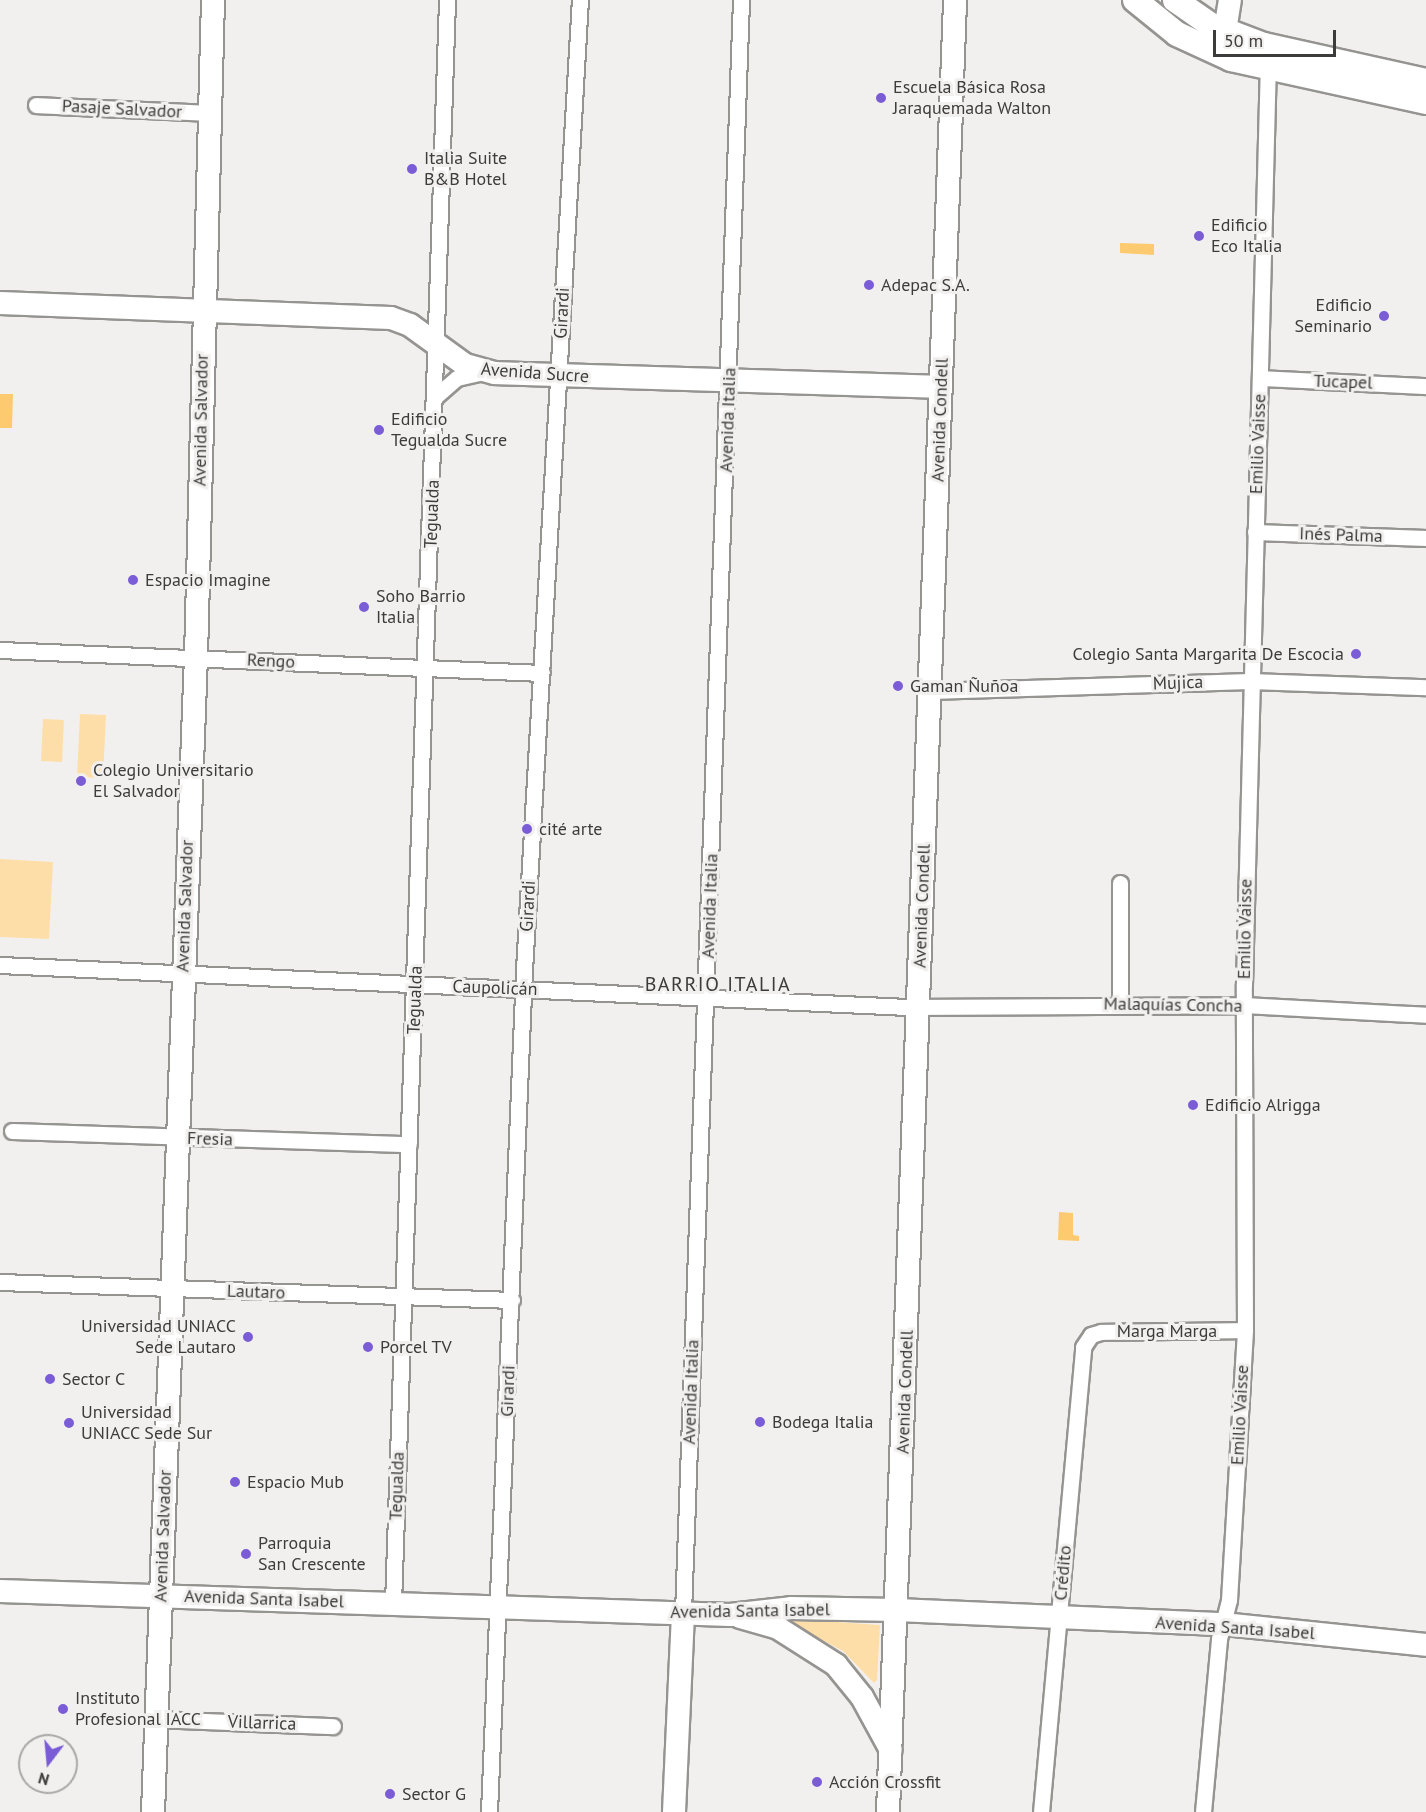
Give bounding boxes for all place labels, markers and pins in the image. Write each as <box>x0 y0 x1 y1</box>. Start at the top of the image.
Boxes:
place label: Escuela Básica Rosa Jaraquemada Walton <box>893 77 1051 119</box>
marker: Escuela Básica Rosa Jaraquemada Walton <box>874 91 888 105</box>
place label: Italia Suite B&B Hotel <box>424 148 507 190</box>
marker: Italia Suite B&B Hotel <box>405 162 419 176</box>
place label: Edificio Eco Italia <box>1211 215 1282 258</box>
marker: Edificio Eco Italia <box>1192 229 1206 243</box>
place label: Adepac S.A. <box>881 274 970 296</box>
marker: Adepac S.A. <box>862 278 876 292</box>
place label: Edificio Seminario <box>1294 295 1372 338</box>
marker: Edificio Seminario <box>1377 309 1391 323</box>
place label: Edificio Tegualda Sucre <box>391 409 507 452</box>
marker: Edificio Tegualda Sucre <box>372 423 386 437</box>
place label: Espacio Imagine <box>145 569 271 591</box>
marker: Espacio Imagine <box>126 573 140 587</box>
place label: Soho Barrio Italia <box>376 586 466 628</box>
marker: Soho Barrio Italia <box>357 600 371 614</box>
place label: Colegio Santa Margarita De Escocia <box>1073 643 1344 665</box>
marker: Colegio Santa Margarita De Escocia <box>1349 647 1363 661</box>
place label: Gaman Ñuñoa <box>910 675 1018 697</box>
marker: Gaman Ñuñoa <box>891 679 905 693</box>
place label: Colegio Universitario El Salvador <box>93 760 254 802</box>
marker: Colegio Universitario El Salvador <box>74 774 88 788</box>
place label: cité arte <box>539 818 602 840</box>
marker: cité arte <box>520 822 534 836</box>
place label: Edificio Alrigga <box>1205 1094 1321 1116</box>
marker: Edificio Alrigga <box>1186 1098 1200 1112</box>
place label: Universidad UNIACC Sede Lautaro <box>81 1316 236 1358</box>
marker: Universidad UNIACC Sede Lautaro <box>241 1330 255 1344</box>
place label: Porcel TV <box>380 1336 452 1358</box>
marker: Porcel TV <box>361 1340 375 1354</box>
place label: Sector C <box>62 1368 125 1390</box>
marker: Sector C <box>43 1372 57 1386</box>
place label: Universidad UNIACC Sede Sur <box>81 1402 213 1444</box>
place label: Bodega Italia <box>772 1411 873 1433</box>
marker: Bodega Italia <box>753 1415 767 1429</box>
marker: Universidad UNIACC Sede Sur <box>62 1416 76 1430</box>
place label: Espacio Mub <box>247 1471 344 1493</box>
marker: Espacio Mub <box>228 1475 242 1489</box>
place label: Parroquia San Crescente <box>258 1533 366 1576</box>
marker: Parroquia San Crescente <box>239 1547 253 1561</box>
place label: Instituto Profesional IACC <box>75 1688 201 1730</box>
marker: Instituto Profesional IACC <box>56 1702 70 1716</box>
place label: Acción Crossfit <box>829 1771 941 1793</box>
marker: Acción Crossfit <box>810 1775 824 1789</box>
place label: Sector G <box>402 1783 466 1805</box>
marker: Sector G <box>383 1787 397 1801</box>

